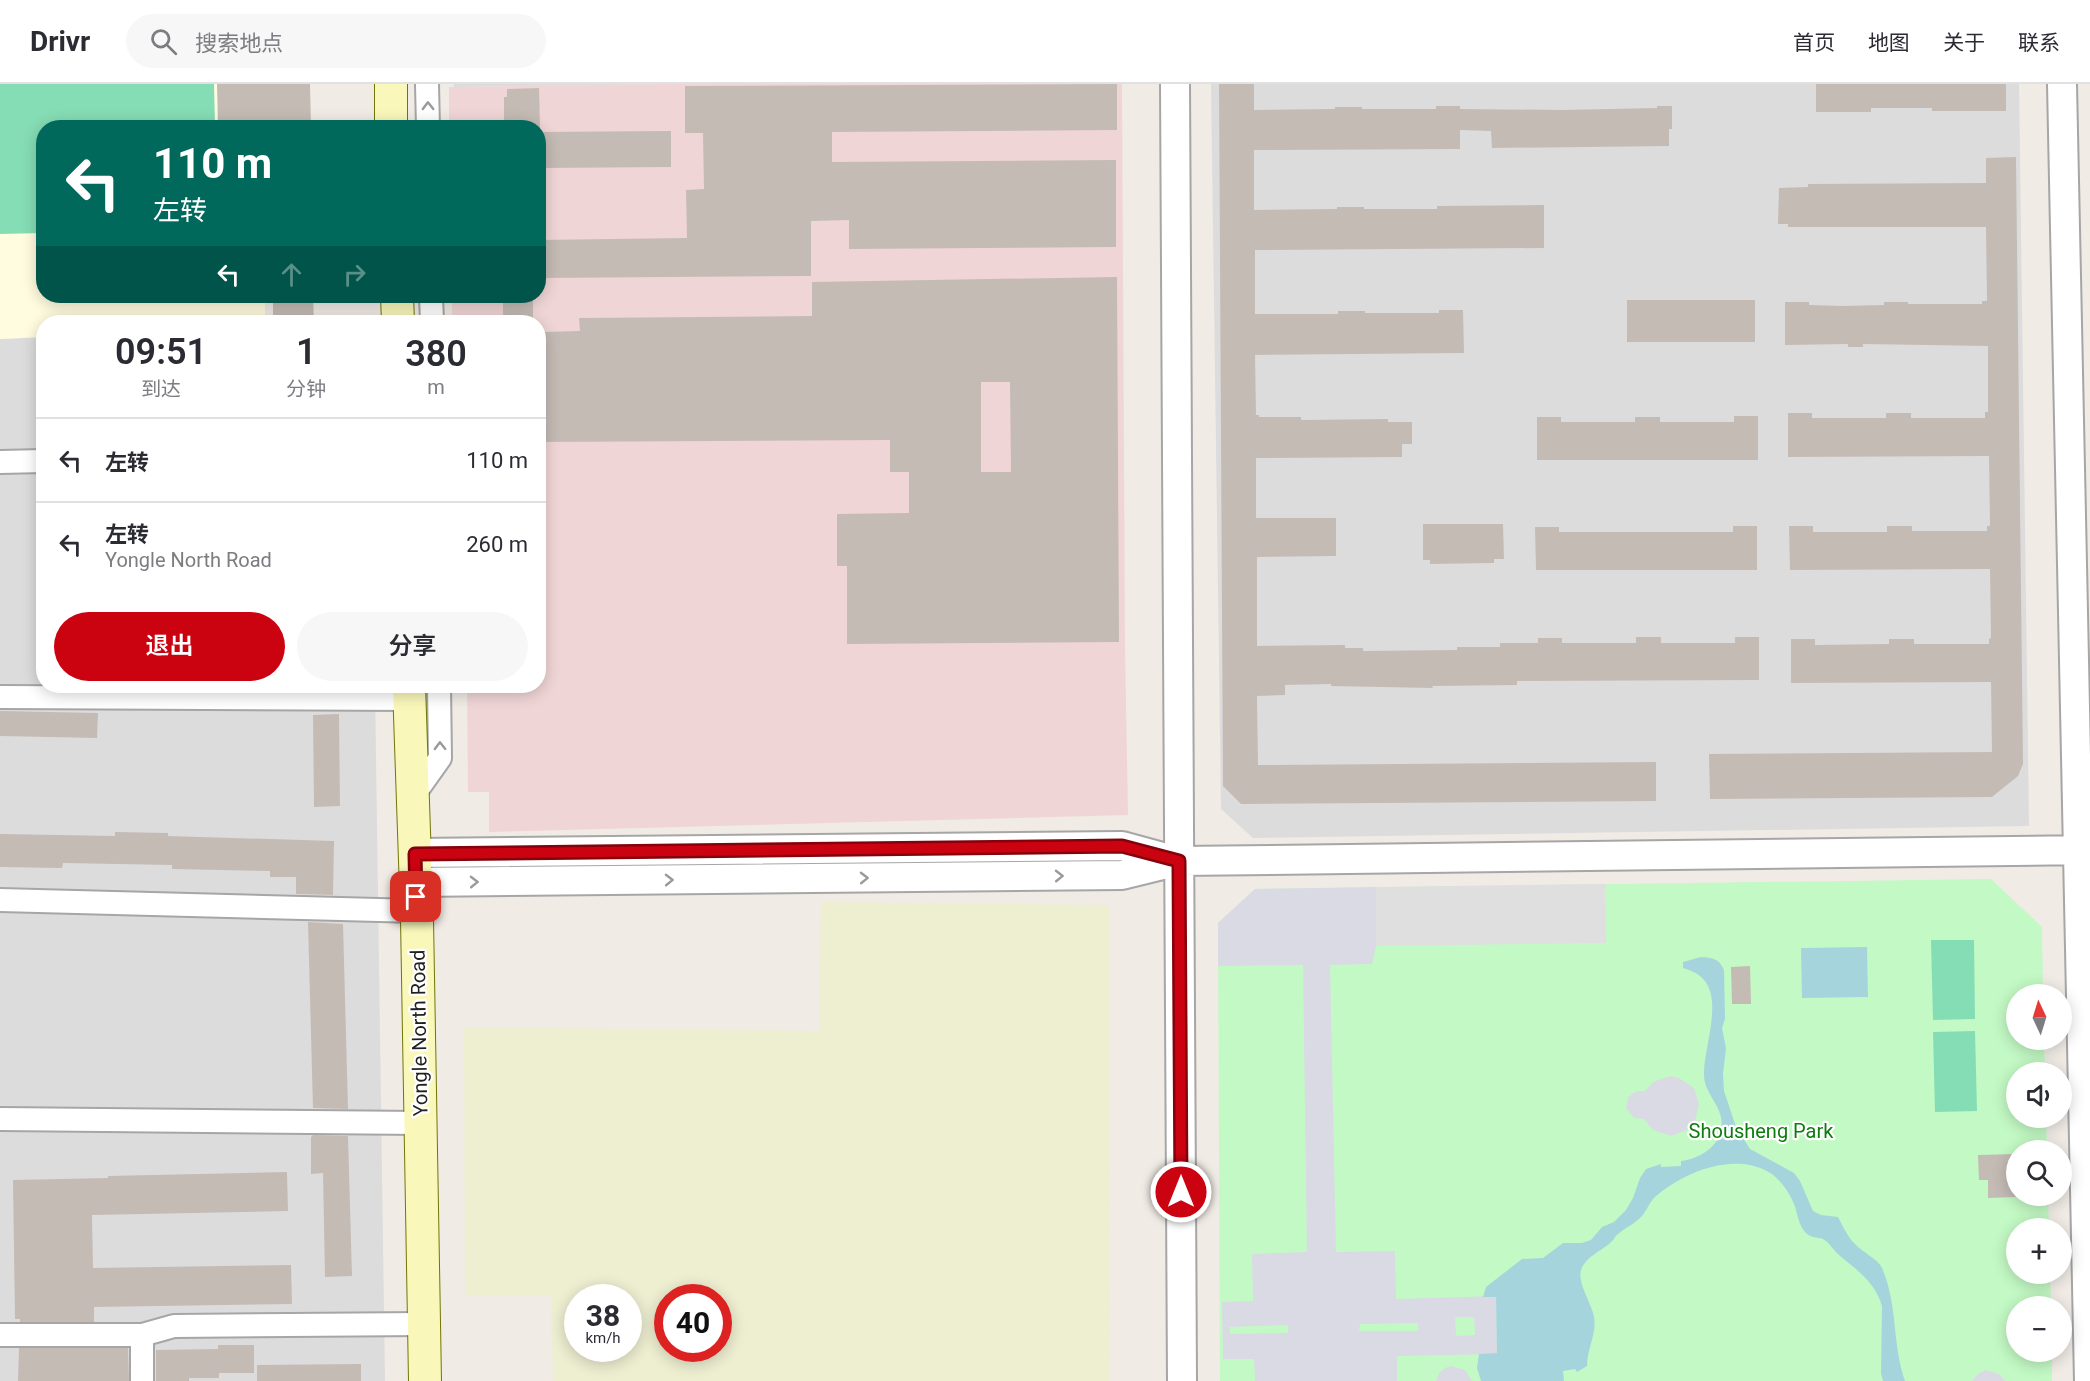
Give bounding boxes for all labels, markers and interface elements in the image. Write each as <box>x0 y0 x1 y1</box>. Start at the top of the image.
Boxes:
search box <box>126 14 546 68</box>
text: Drivr <box>30 25 90 58</box>
icon: search <box>147 25 180 58</box>
text: 搜索地点 <box>195 31 283 56</box>
text: 首页 <box>1793 31 1835 55</box>
text: 地图 <box>1868 31 1910 55</box>
text: 关于 <box>1943 31 1985 55</box>
text: 联系 <box>2018 31 2060 55</box>
one-way arrow <box>421 101 434 110</box>
text: 110 m <box>153 139 272 188</box>
icon: left <box>54 144 132 222</box>
text: 左转 <box>153 195 207 227</box>
icon: left <box>212 258 245 291</box>
icon: ahead <box>275 258 308 291</box>
icon: right <box>338 258 371 291</box>
text: 09:51 <box>115 331 207 373</box>
text: 1 <box>296 331 316 373</box>
text: 380 <box>405 333 467 375</box>
text: m <box>427 375 445 399</box>
text: 到达 <box>141 377 181 401</box>
text: 分钟 <box>286 377 326 401</box>
icon: left <box>54 444 87 477</box>
text: 110 m <box>466 448 528 473</box>
text: 左转 <box>105 450 149 475</box>
text: 左转 <box>105 522 149 547</box>
icon: left <box>54 528 87 561</box>
text: 260 m <box>466 532 528 557</box>
text: Yongle North Road <box>105 548 272 572</box>
button: 退出 <box>54 612 285 681</box>
button: 分享 <box>297 612 528 681</box>
one-way arrow <box>434 742 446 751</box>
one-way arrow <box>1055 870 1064 882</box>
pin <box>390 871 441 922</box>
one-way arrow <box>860 872 869 884</box>
one-way arrow <box>665 874 674 886</box>
one-way arrow <box>470 876 479 888</box>
icon: arrive <box>399 880 432 913</box>
street label: Yongle North Road <box>406 949 432 1117</box>
north arrow <box>2006 984 2072 1050</box>
map controls <box>2006 984 2072 1362</box>
button: sound <box>2006 1062 2072 1128</box>
park label: Shousheng Park <box>1689 1119 1834 1143</box>
button: search <box>2006 1140 2072 1206</box>
position arrow <box>1149 1160 1213 1224</box>
button: + <box>2006 1218 2072 1284</box>
speed limit sign: 40 <box>654 1284 732 1362</box>
button: − <box>2006 1296 2072 1362</box>
text: 38 <box>586 1298 620 1333</box>
text: km/h <box>585 1329 621 1347</box>

